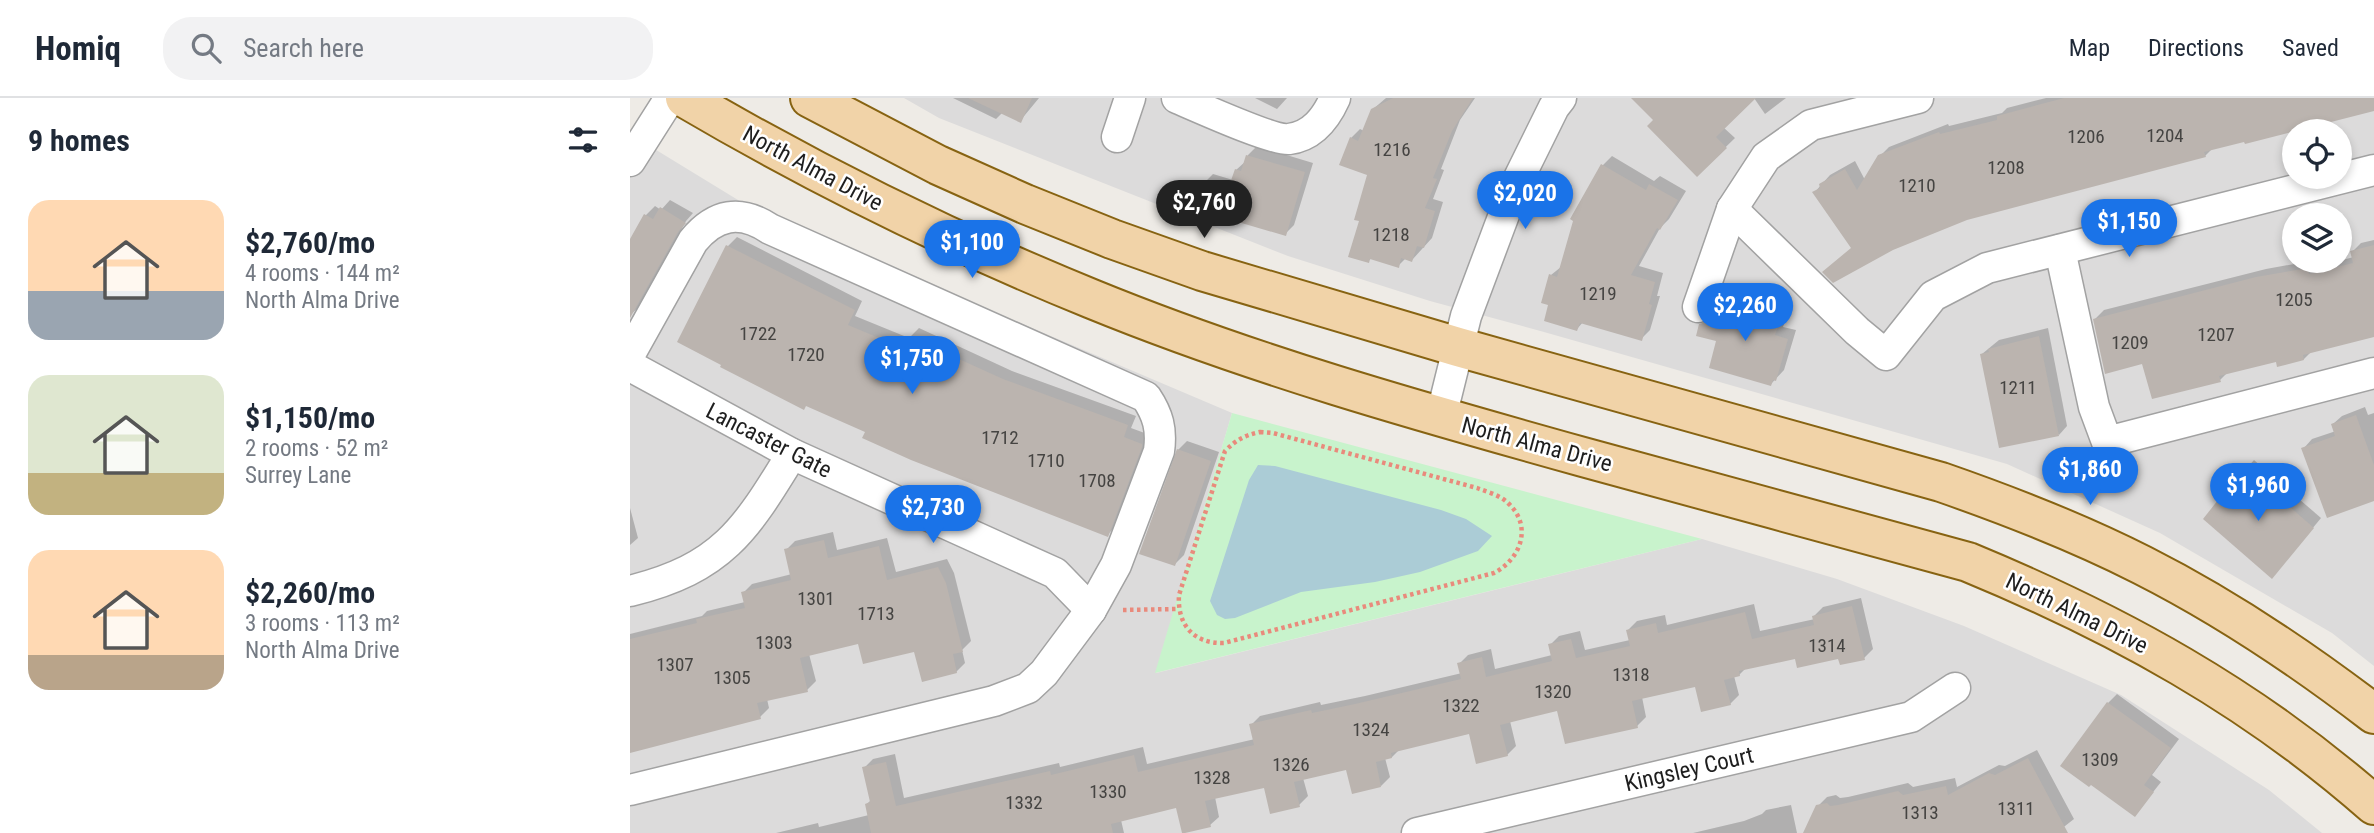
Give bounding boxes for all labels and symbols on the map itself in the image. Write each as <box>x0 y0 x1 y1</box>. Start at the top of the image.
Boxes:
street label: North Alma Drive <box>738 120 887 217</box>
house number: 1204 <box>2146 124 2184 147</box>
house number: 1206 <box>2067 125 2105 148</box>
house number: 1216 <box>1373 138 1411 161</box>
house number: 1208 <box>1987 156 2025 179</box>
pin: $2,020 <box>1468 172 1582 231</box>
house number: 1210 <box>1898 174 1936 197</box>
pin: $2,760 <box>1147 180 1261 240</box>
pin: $1,150 <box>2072 200 2186 259</box>
pin: $1,100 <box>915 220 1029 280</box>
house number: 1218 <box>1372 223 1410 246</box>
house number: 1219 <box>1579 282 1617 305</box>
pin: $2,260 <box>1688 284 1802 343</box>
house number: 1205 <box>2275 288 2313 311</box>
house number: 1722 <box>739 322 777 345</box>
house number: 1207 <box>2197 323 2235 346</box>
house number: 1209 <box>2111 331 2149 354</box>
pin: $1,750 <box>855 336 969 396</box>
house number: 1720 <box>787 343 825 366</box>
house number: 1211 <box>1999 376 2037 399</box>
street label: Lancaster Gate <box>701 397 836 484</box>
street label: North Alma Drive <box>1459 411 1615 478</box>
house number: 1712 <box>981 426 1019 449</box>
pin: $1,860 <box>2033 448 2147 507</box>
house number: 1710 <box>1027 449 1065 472</box>
pin: $1,960 <box>2201 464 2315 523</box>
house number: 1708 <box>1078 469 1116 492</box>
pin: $2,730 <box>876 486 990 545</box>
street label: North Alma Drive <box>2001 567 2152 659</box>
house number: 1301 <box>797 587 835 610</box>
house number: 1713 <box>857 602 895 625</box>
house number: 1303 <box>755 631 793 654</box>
house number: 1314 <box>1808 634 1846 657</box>
house number: 1307 <box>656 653 694 676</box>
house number: 1318 <box>1612 663 1650 686</box>
house number: 1305 <box>713 666 751 689</box>
house number: 1320 <box>1534 680 1572 703</box>
house number: 1322 <box>1442 694 1480 717</box>
house number: 1324 <box>1352 718 1390 741</box>
street label: Kingsley Court <box>1622 742 1756 797</box>
house number: 1309 <box>2081 748 2119 771</box>
house number: 1326 <box>1272 753 1310 776</box>
house number: 1328 <box>1193 766 1231 789</box>
house number: 1330 <box>1089 780 1127 803</box>
house number: 1332 <box>1005 791 1043 814</box>
house number: 1311 <box>1997 797 2035 820</box>
house number: 1313 <box>1901 801 1939 824</box>

